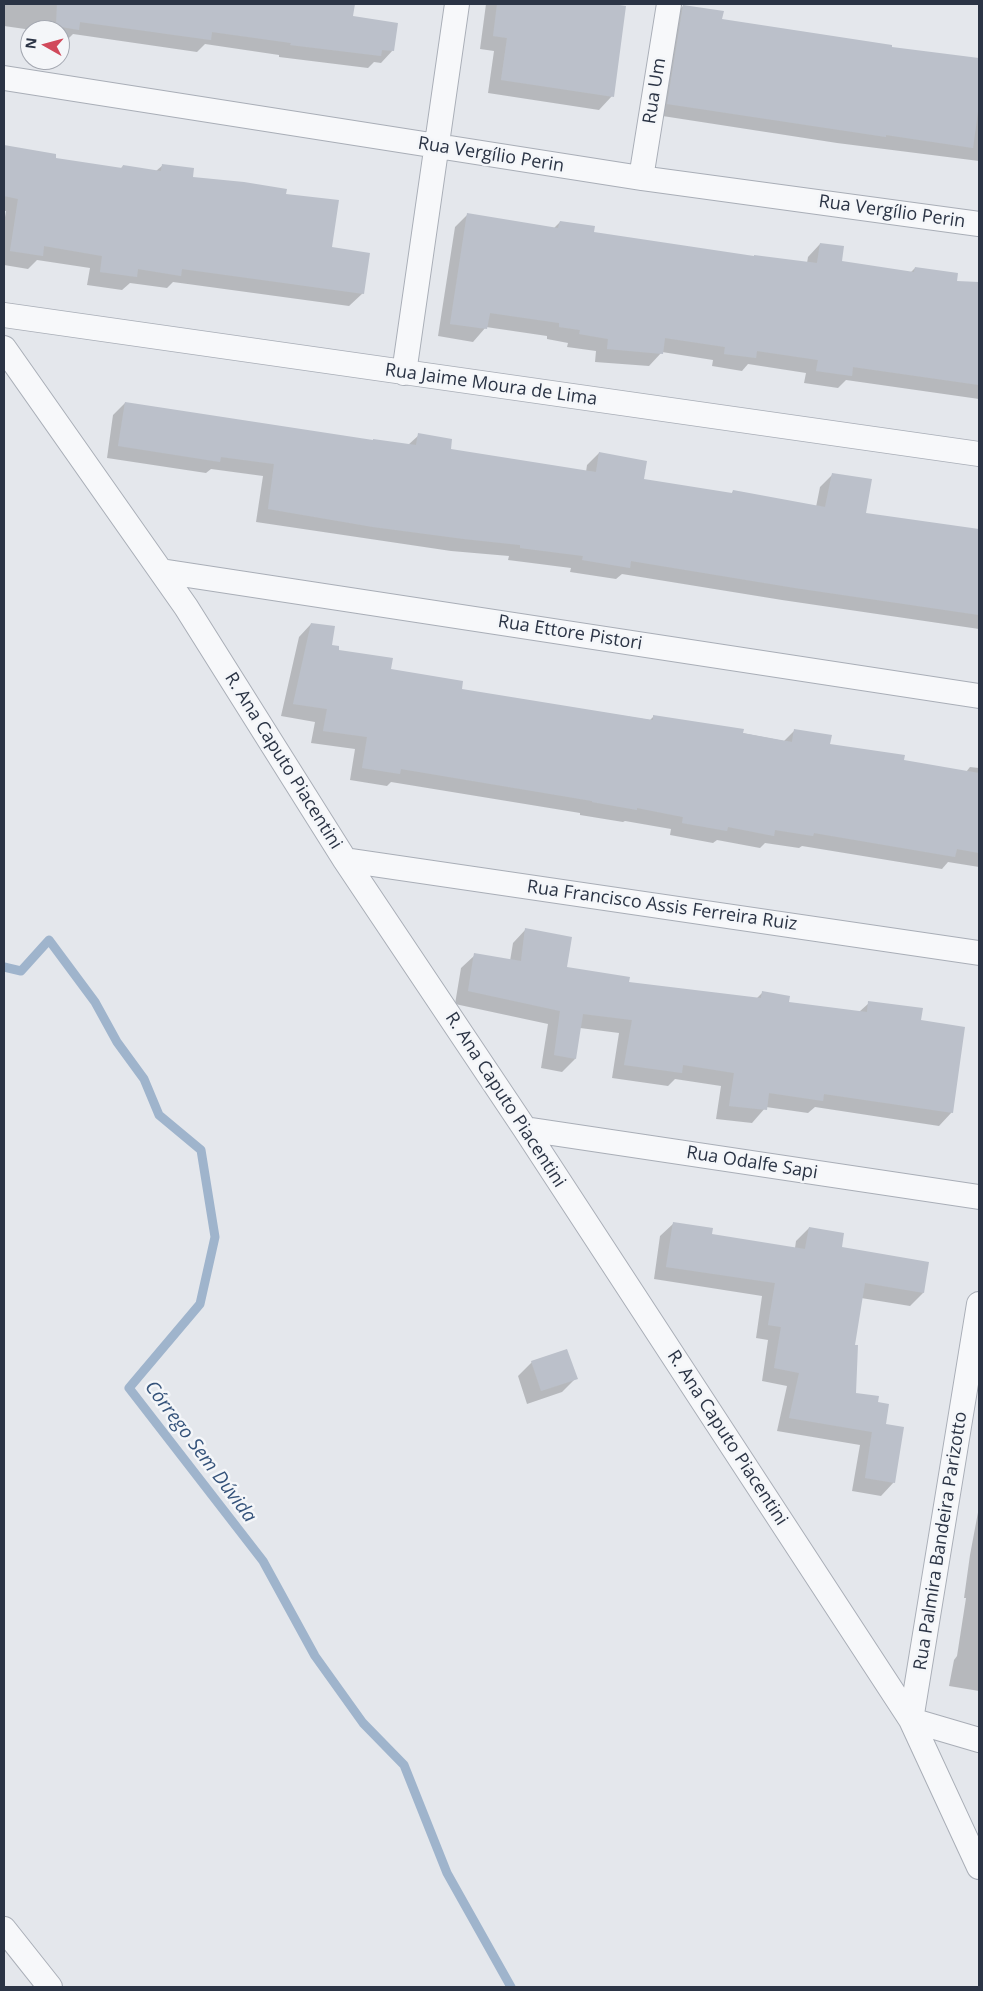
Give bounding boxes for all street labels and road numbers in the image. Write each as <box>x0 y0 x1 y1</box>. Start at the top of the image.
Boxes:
street label: Rua Um <box>639 56 671 126</box>
street label: Rua Vergílio Perin <box>416 133 566 177</box>
street label: Rua Vergílio Perin <box>817 191 967 233</box>
street label: Rua Jaime Moura de Lima <box>383 359 599 411</box>
street label: Rua Ettore Pistori <box>496 611 644 655</box>
street label: R. Ana Caputo Piacentini <box>220 669 346 853</box>
street label: Rua Francisco Assis Ferreira Ruiz <box>526 876 798 936</box>
street label: R. Ana Caputo Piacentini <box>440 1008 570 1192</box>
street label: Rua Odalfe Sapi <box>685 1142 819 1184</box>
street label: R. Ana Caputo Piacentini <box>662 1346 792 1530</box>
street label: Rua Palmira Bandeira Parizotto <box>910 1410 972 1672</box>

